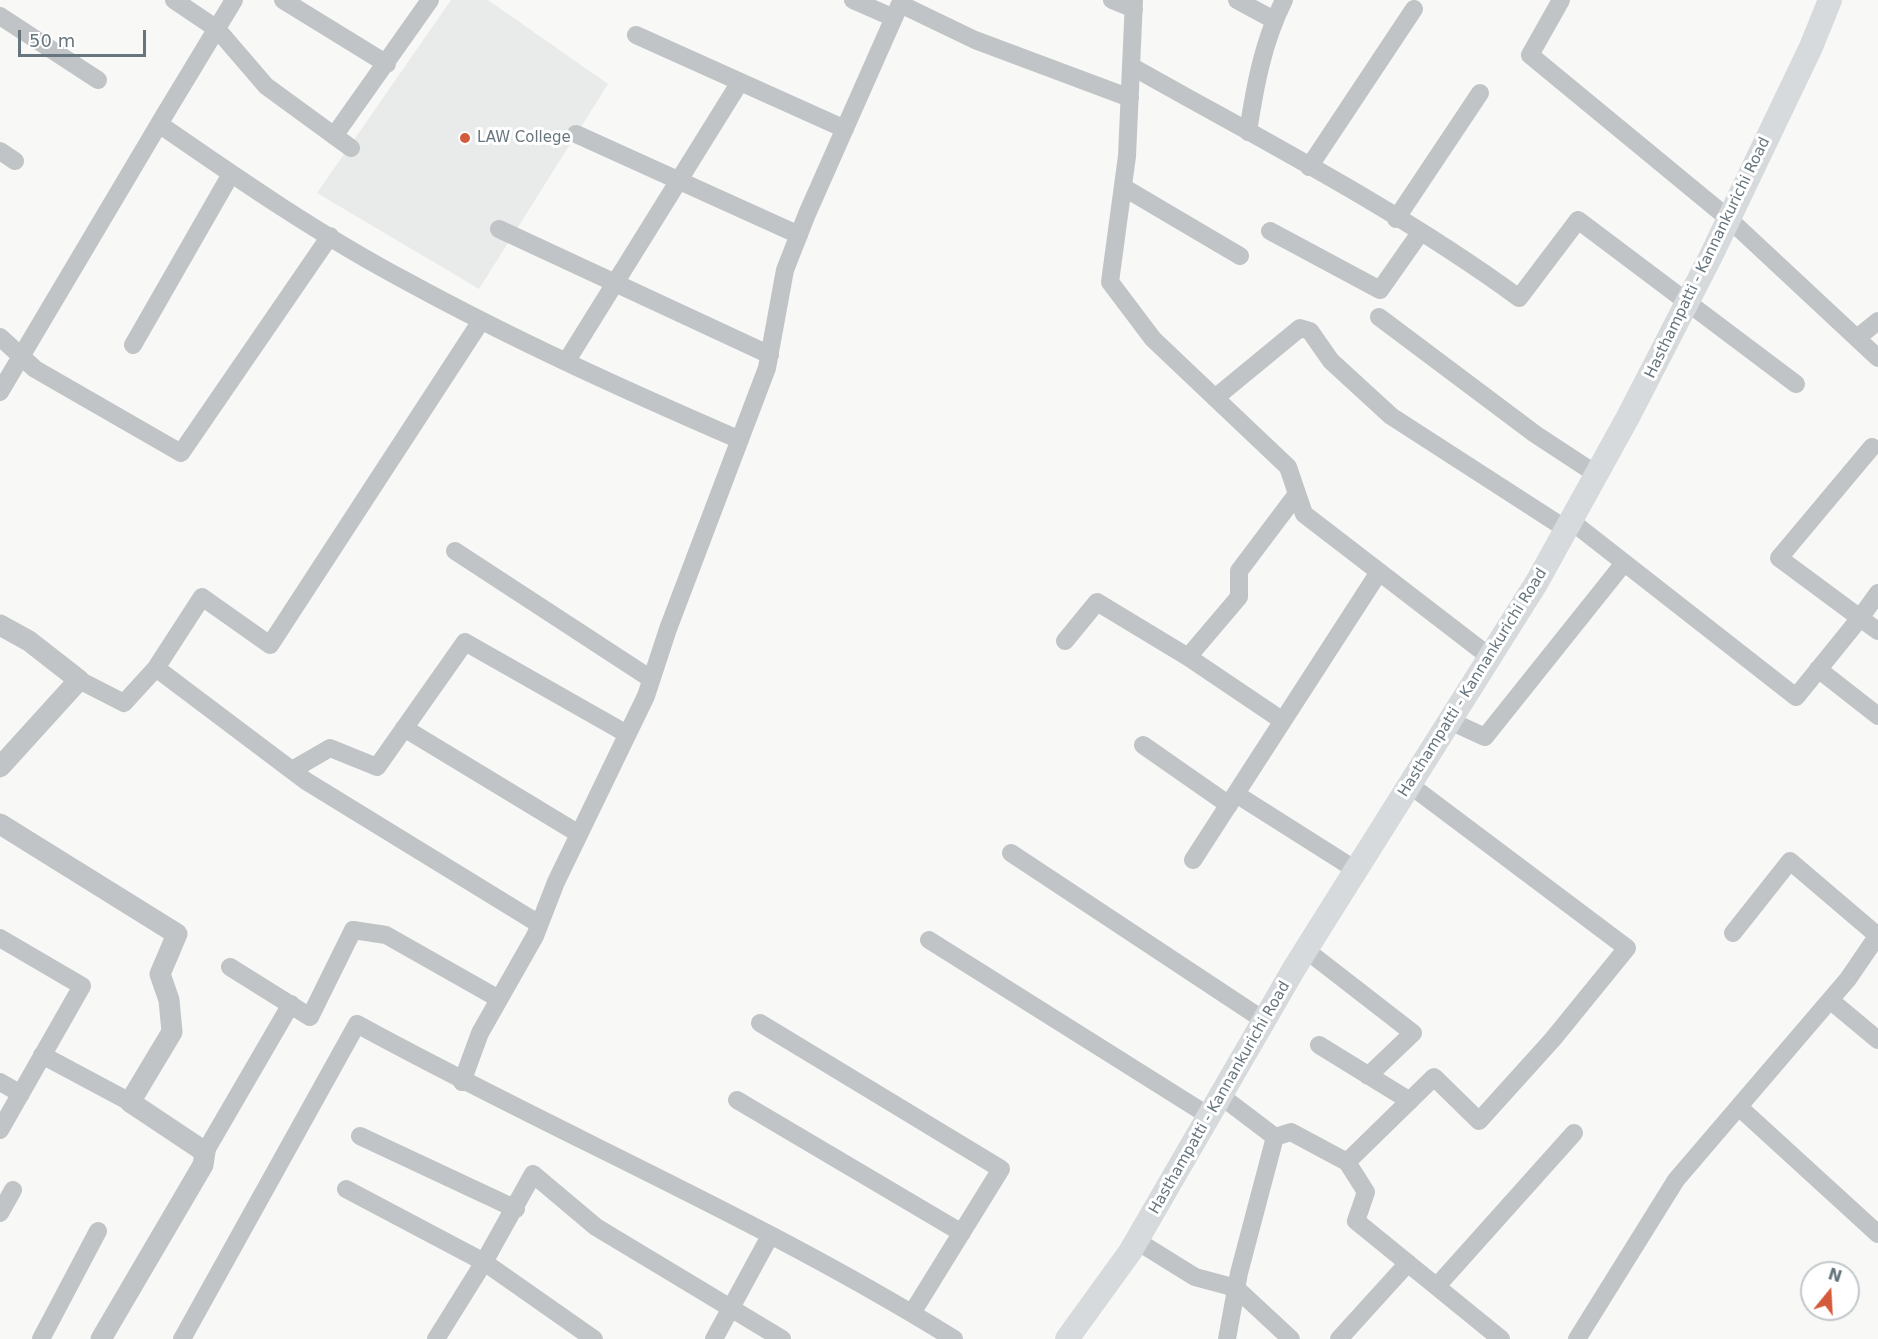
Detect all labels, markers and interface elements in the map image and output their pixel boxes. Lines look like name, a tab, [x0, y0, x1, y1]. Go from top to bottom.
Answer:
scale bar	[21, 18, 148, 56]
text: 50 m	[29, 30, 75, 51]
place label: LAW College	[477, 129, 571, 147]
marker: LAW College	[458, 131, 472, 145]
street label: Hasthampatti - Kannankurichi Road	[1642, 135, 1774, 381]
street label: Hasthampatti - Kannankurichi Road	[1395, 565, 1551, 801]
street label: Hasthampatti - Kannankurichi Road	[1146, 978, 1294, 1218]
north arrow	[1800, 1261, 1860, 1321]
text: N	[1826, 1264, 1844, 1286]

